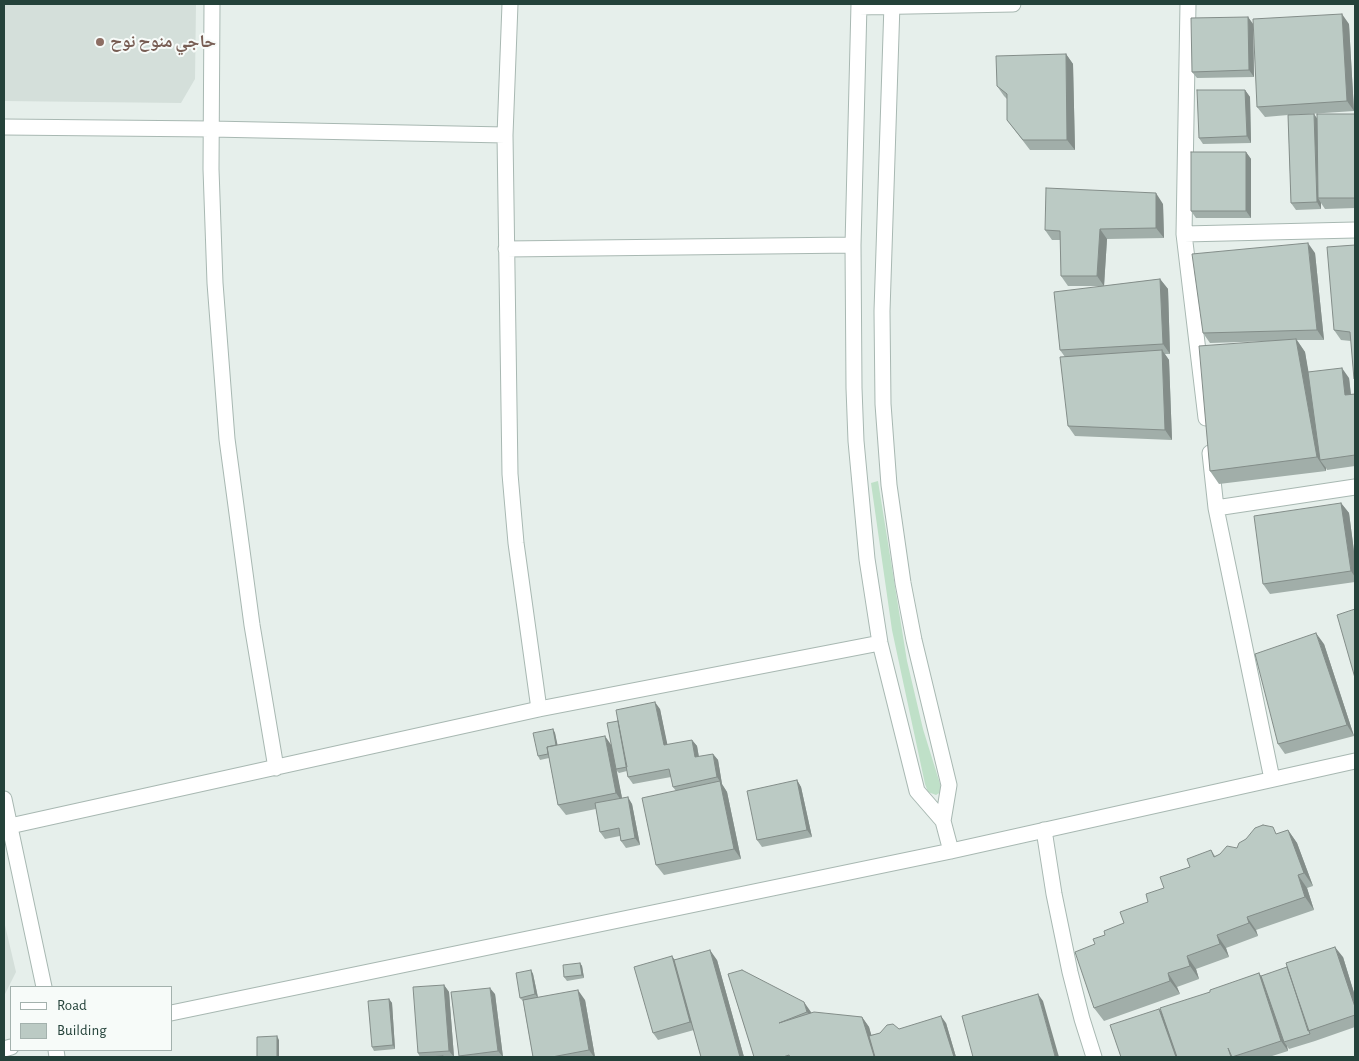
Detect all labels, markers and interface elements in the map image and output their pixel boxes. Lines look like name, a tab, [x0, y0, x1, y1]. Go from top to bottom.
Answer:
place label: حاجي منوح نوح	[110, 31, 216, 53]
marker: حاجي منوح نوح	[94, 36, 106, 48]
legend	[10, 986, 172, 1051]
text: Road	[57, 998, 87, 1013]
text: Building	[57, 1023, 107, 1038]

